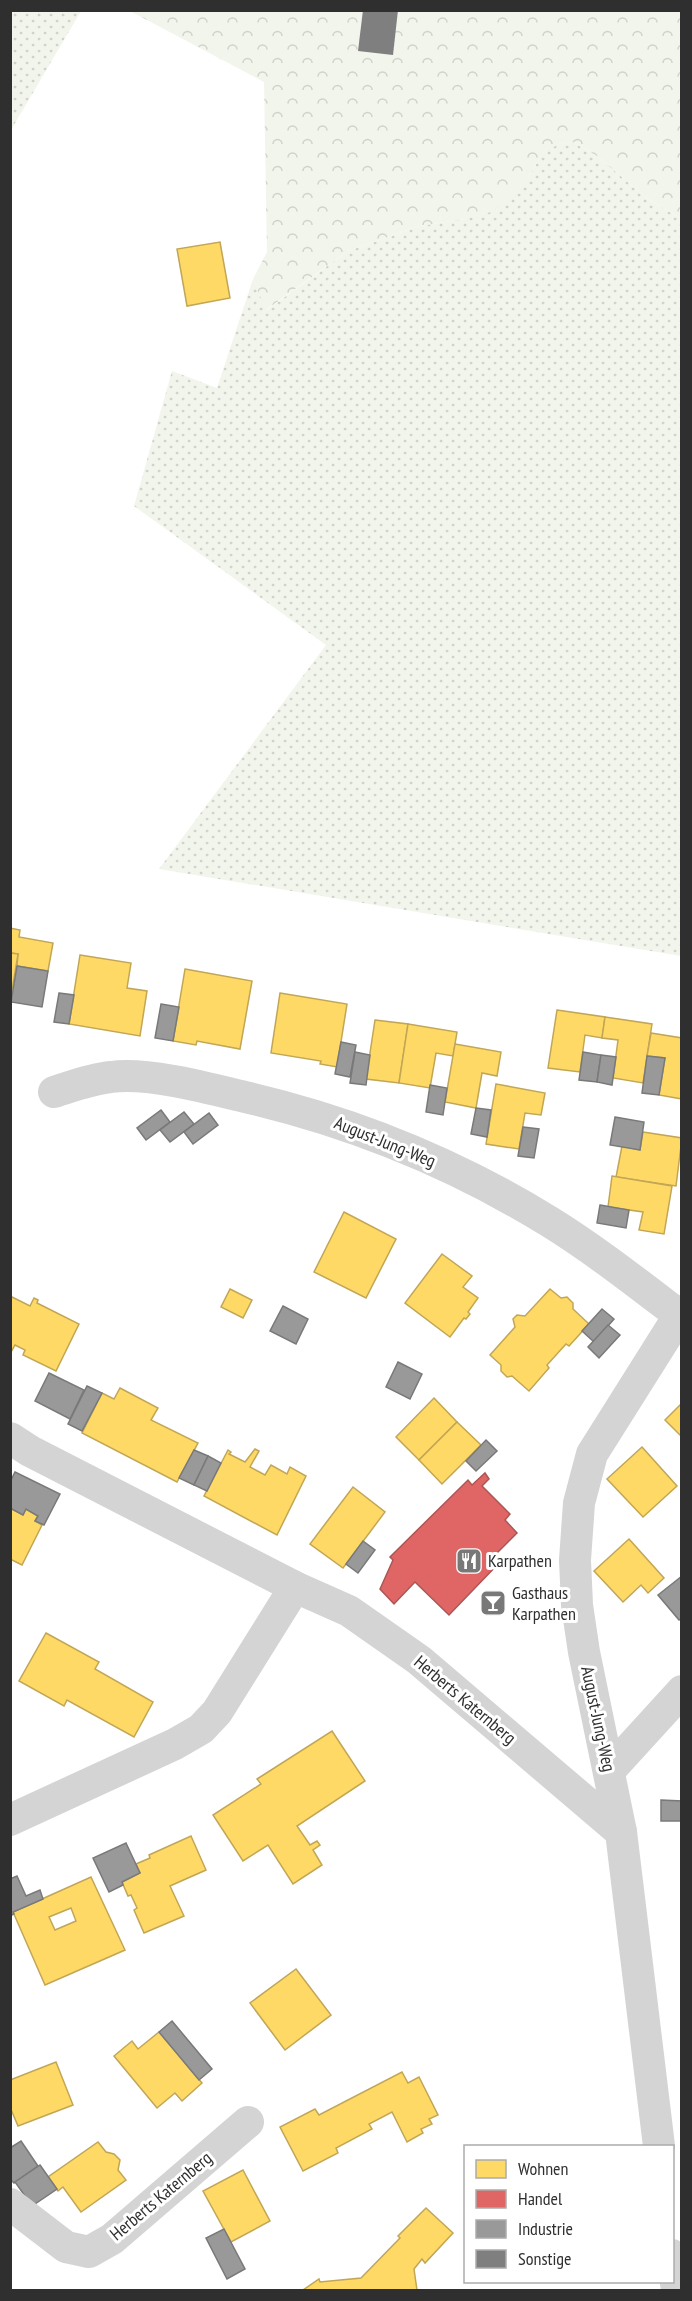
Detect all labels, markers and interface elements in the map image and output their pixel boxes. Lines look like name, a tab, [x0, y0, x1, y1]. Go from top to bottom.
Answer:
street label: August-Jung-Weg	[331, 1111, 439, 1172]
restaurant icon: Karpathen	[454, 1546, 484, 1576]
place label: Karpathen	[488, 1549, 552, 1572]
place label: Gasthaus Karpathen	[512, 1581, 576, 1625]
bar icon: Gasthaus Karpathen	[478, 1588, 508, 1618]
street label: Herberts Katernberg	[410, 1650, 521, 1749]
street label: August-Jung-Weg	[576, 1664, 621, 1774]
legend	[464, 2145, 674, 2283]
street label: Herberts Katernberg	[105, 2146, 216, 2245]
text: Wohnen	[518, 2157, 568, 2180]
text: Handel	[518, 2187, 563, 2210]
text: Industrie	[518, 2217, 573, 2240]
text: Sonstige	[518, 2247, 572, 2270]

